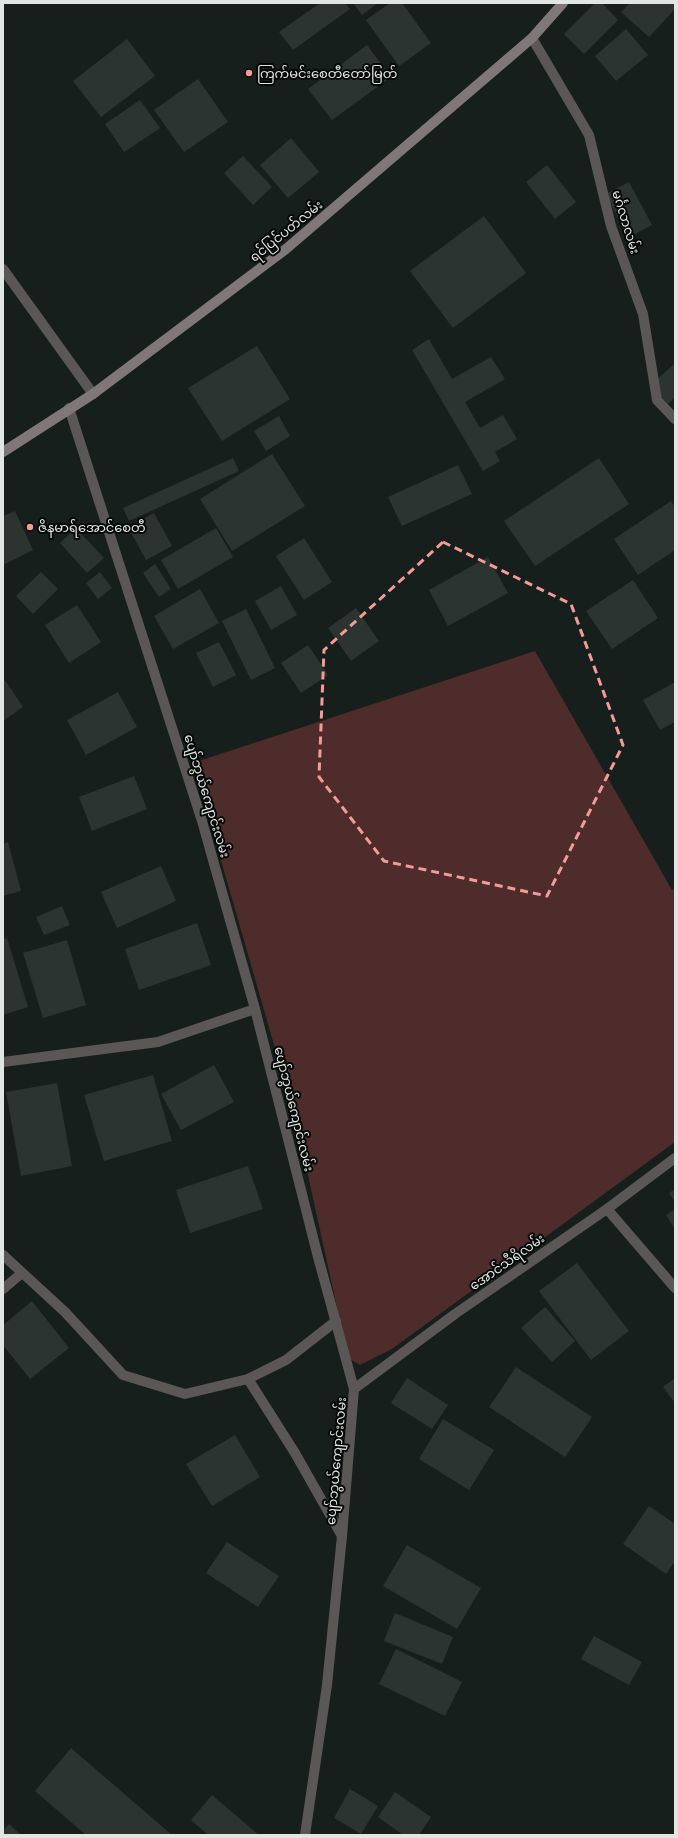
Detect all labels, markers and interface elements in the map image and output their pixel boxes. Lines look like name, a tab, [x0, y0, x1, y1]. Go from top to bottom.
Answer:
place label: ကြက်မင်းစေတီတော်မြတ်	[257, 65, 397, 84]
marker: ကြက်မင်းစေတီတော်မြတ်	[244, 68, 254, 78]
street label: မင်္ဂလာလမ်း	[609, 188, 644, 256]
street label: ရင်ပြင်ပတ်လမ်း	[246, 196, 327, 267]
place label: ဇိနမာရ်အောင်စေတီ	[38, 519, 146, 538]
marker: ဇိနမာရ်အောင်စေတီ	[25, 522, 35, 532]
street label: ပျော်ဘွယ်ကျောင်းလမ်း	[178, 732, 234, 860]
street label: ပျော်ဘွယ်ကျောင်းလမ်း	[268, 1045, 318, 1174]
street label: အောင်သီရိလမ်း	[466, 1230, 549, 1296]
street label: ပျော်ဘွယ်ကျောင်းလမ်း	[322, 1396, 352, 1526]

